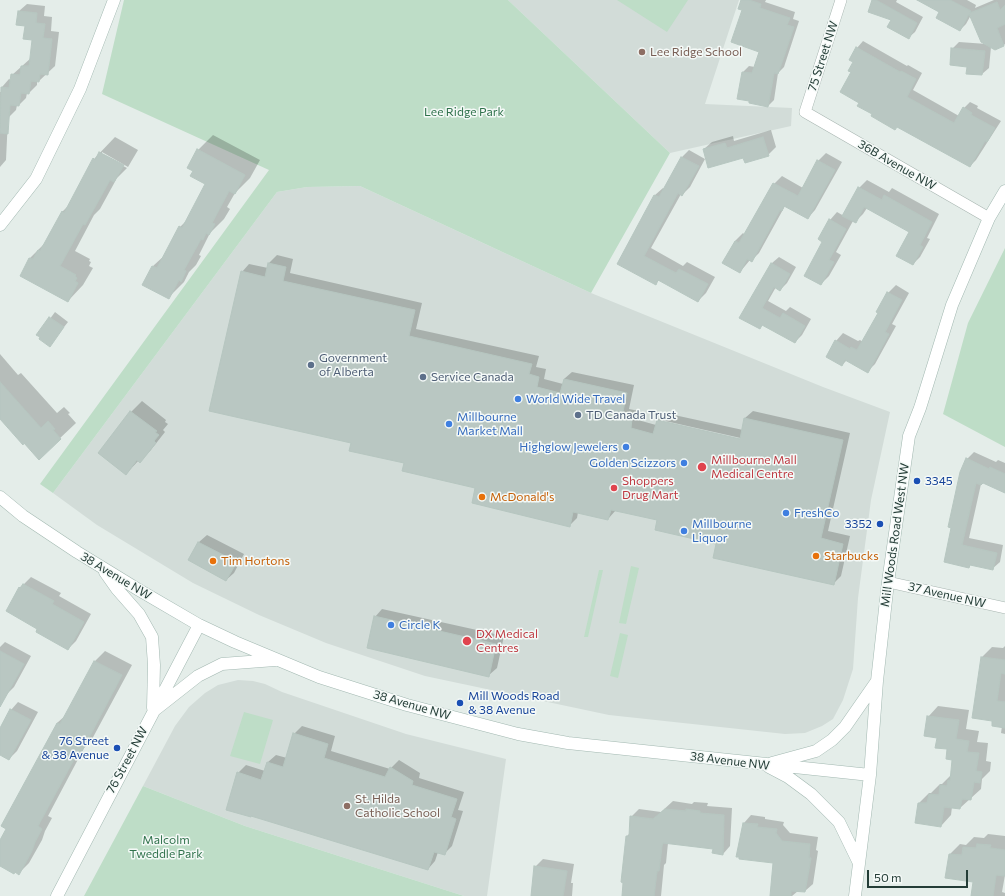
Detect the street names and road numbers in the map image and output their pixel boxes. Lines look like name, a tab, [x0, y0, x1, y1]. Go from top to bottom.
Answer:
street label: 75 Street NW	[805, 19, 841, 93]
street label: 36B Avenue NW	[855, 137, 939, 193]
street label: Mill Woods Road West NW	[878, 462, 912, 608]
street label: 38 Avenue NW	[78, 549, 154, 603]
street label: 37 Avenue NW	[907, 579, 987, 611]
street label: 38 Avenue NW	[372, 687, 452, 723]
street label: 76 Street NW	[103, 724, 151, 796]
street label: 38 Avenue NW	[689, 749, 771, 773]

